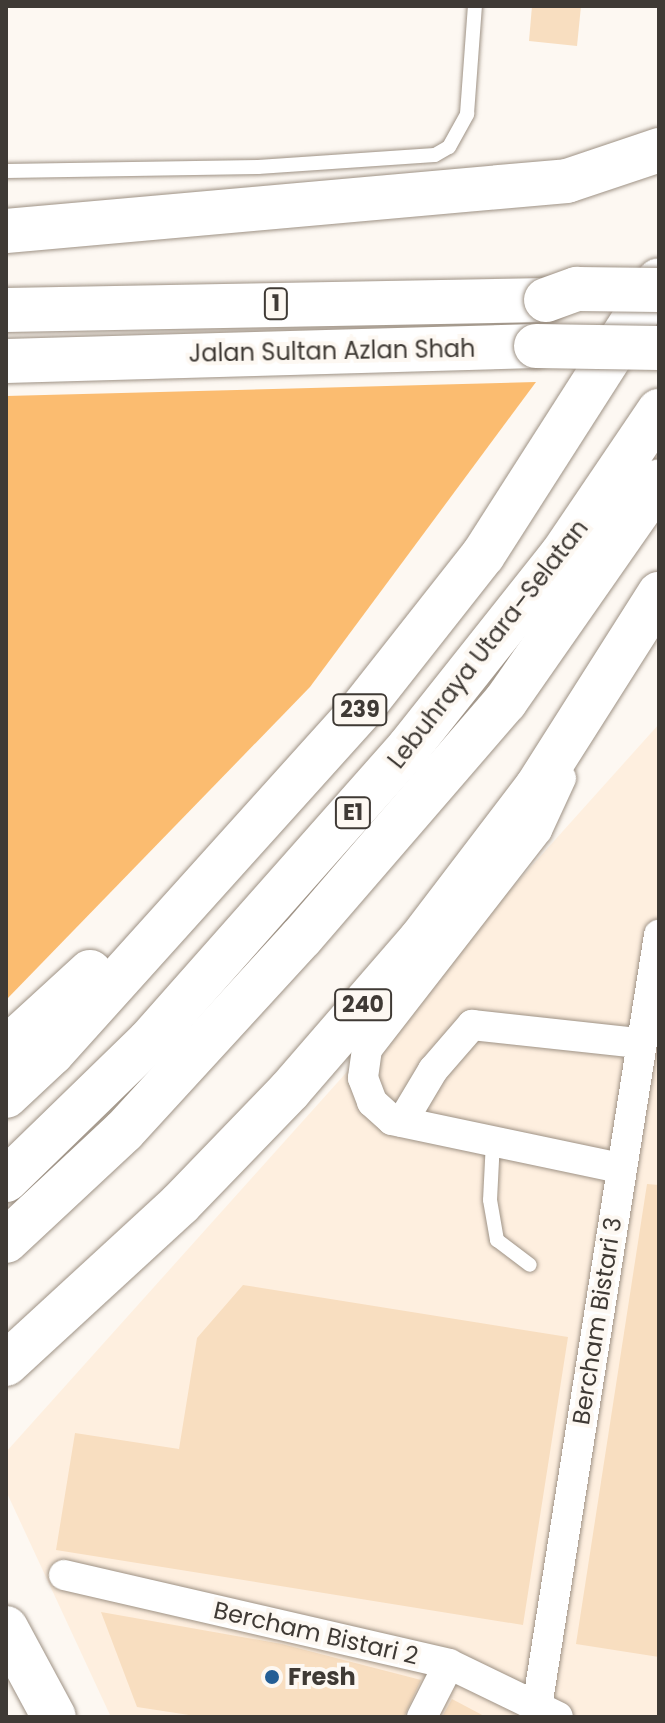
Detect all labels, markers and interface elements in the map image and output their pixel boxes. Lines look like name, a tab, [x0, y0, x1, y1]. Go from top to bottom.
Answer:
road number: 1	[262, 286, 290, 322]
street label: Jalan Sultan Azlan Shah	[188, 334, 476, 368]
street label: Lebuhraya Utara–Selatan	[382, 514, 594, 774]
road number: 239	[332, 692, 388, 728]
road number: E1	[333, 795, 373, 831]
road number: 240	[333, 987, 393, 1023]
street label: Bercham Bistari 3	[566, 1215, 628, 1427]
street label: Bercham Bistari 2	[211, 1595, 421, 1671]
place label: Fresh	[288, 1663, 356, 1691]
marker: Fresh	[263, 1668, 281, 1686]

